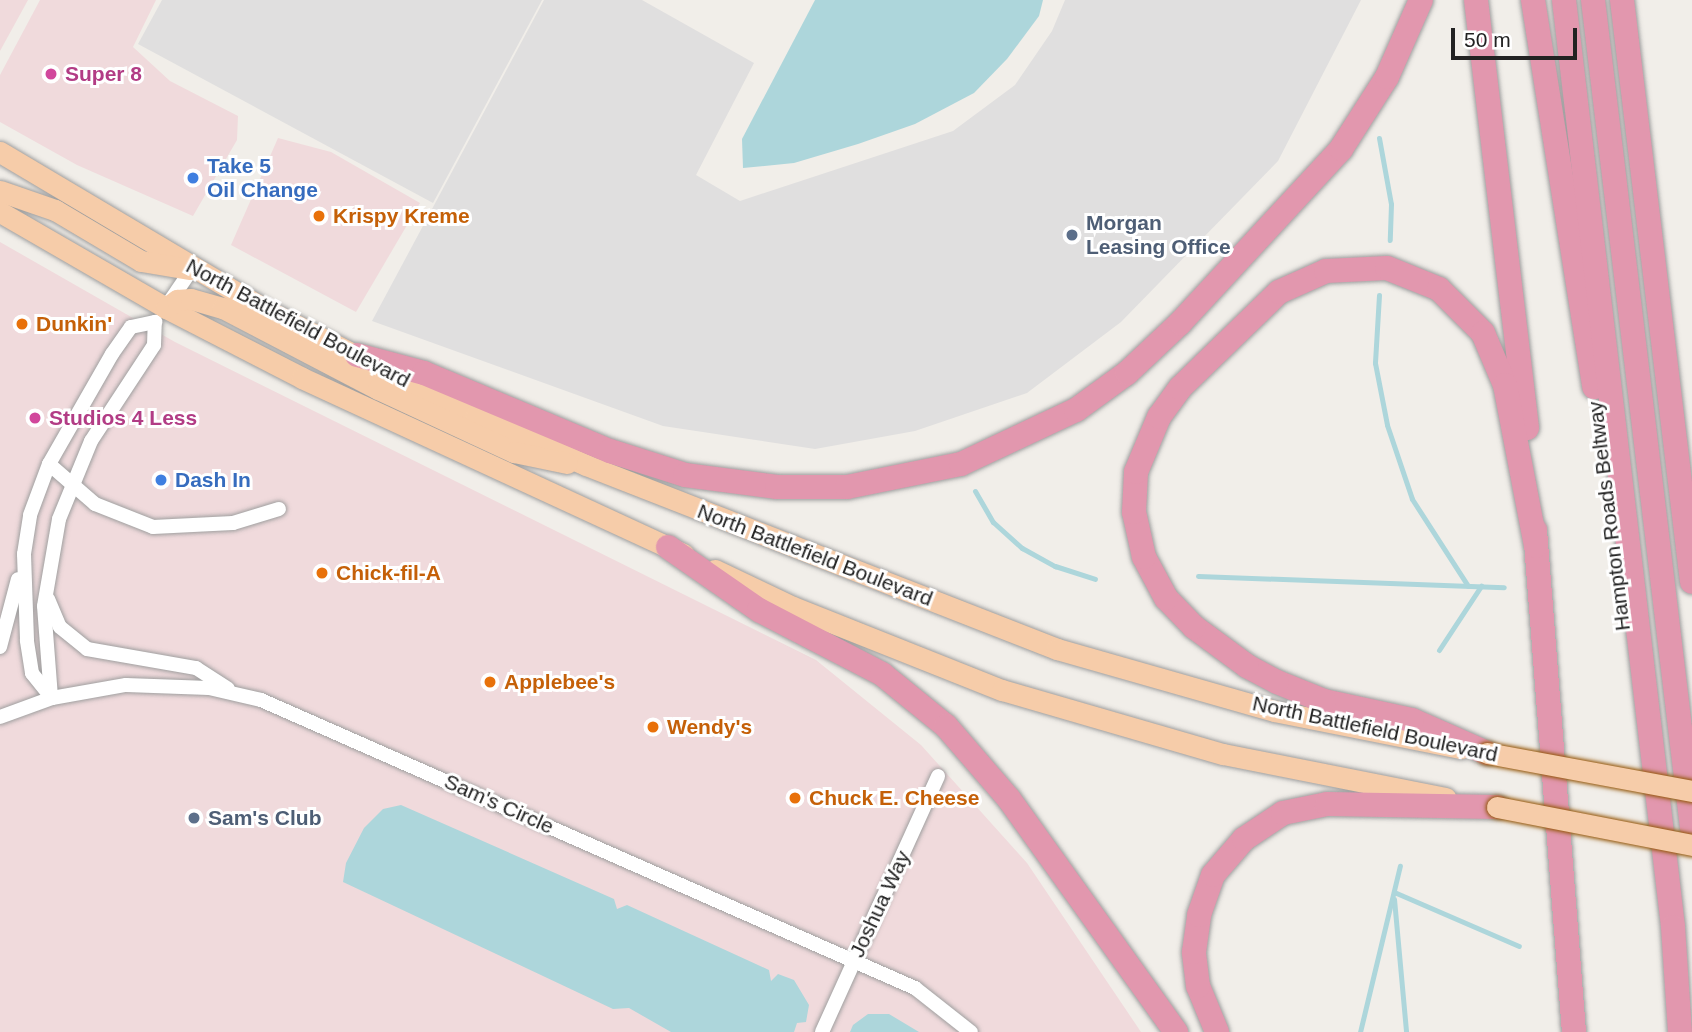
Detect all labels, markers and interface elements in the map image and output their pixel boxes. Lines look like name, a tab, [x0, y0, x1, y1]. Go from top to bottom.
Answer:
scale bar	[1454, 14, 1580, 58]
text: 50 m	[1464, 28, 1511, 51]
place label: Super 8	[65, 61, 142, 87]
marker: Super 8	[43, 66, 59, 82]
place label: Take 5 Oil Change	[207, 153, 318, 203]
marker: Take 5 Oil Change	[185, 170, 201, 186]
place label: Krispy Kreme	[333, 203, 470, 229]
marker: Krispy Kreme	[311, 208, 327, 224]
place label: Morgan Leasing Office	[1086, 210, 1231, 260]
marker: Morgan Leasing Office	[1064, 227, 1080, 243]
street label: North Battlefield Boulevard	[182, 253, 414, 393]
place label: Dunkin'	[36, 311, 112, 337]
marker: Dunkin'	[14, 316, 30, 332]
street label: Hampton Roads Beltway	[1582, 400, 1636, 632]
place label: Studios 4 Less	[49, 405, 197, 431]
marker: Studios 4 Less	[27, 410, 43, 426]
place label: Dash In	[175, 467, 251, 493]
marker: Dash In	[153, 472, 169, 488]
street label: North Battlefield Boulevard	[694, 498, 936, 612]
place label: Chick-fil-A	[336, 560, 441, 586]
marker: Chick-fil-A	[314, 565, 330, 581]
place label: Applebee's	[504, 669, 615, 695]
marker: Applebee's	[482, 674, 498, 690]
street label: North Battlefield Boulevard	[1250, 691, 1500, 767]
place label: Wendy's	[667, 714, 752, 740]
marker: Wendy's	[645, 719, 661, 735]
street label: Sam's Circle	[440, 769, 558, 839]
place label: Chuck E. Cheese	[809, 785, 979, 811]
marker: Chuck E. Cheese	[787, 790, 803, 806]
place label: Sam's Club	[208, 805, 322, 831]
marker: Sam's Club	[186, 810, 202, 826]
street label: Joshua Way	[844, 847, 916, 961]

